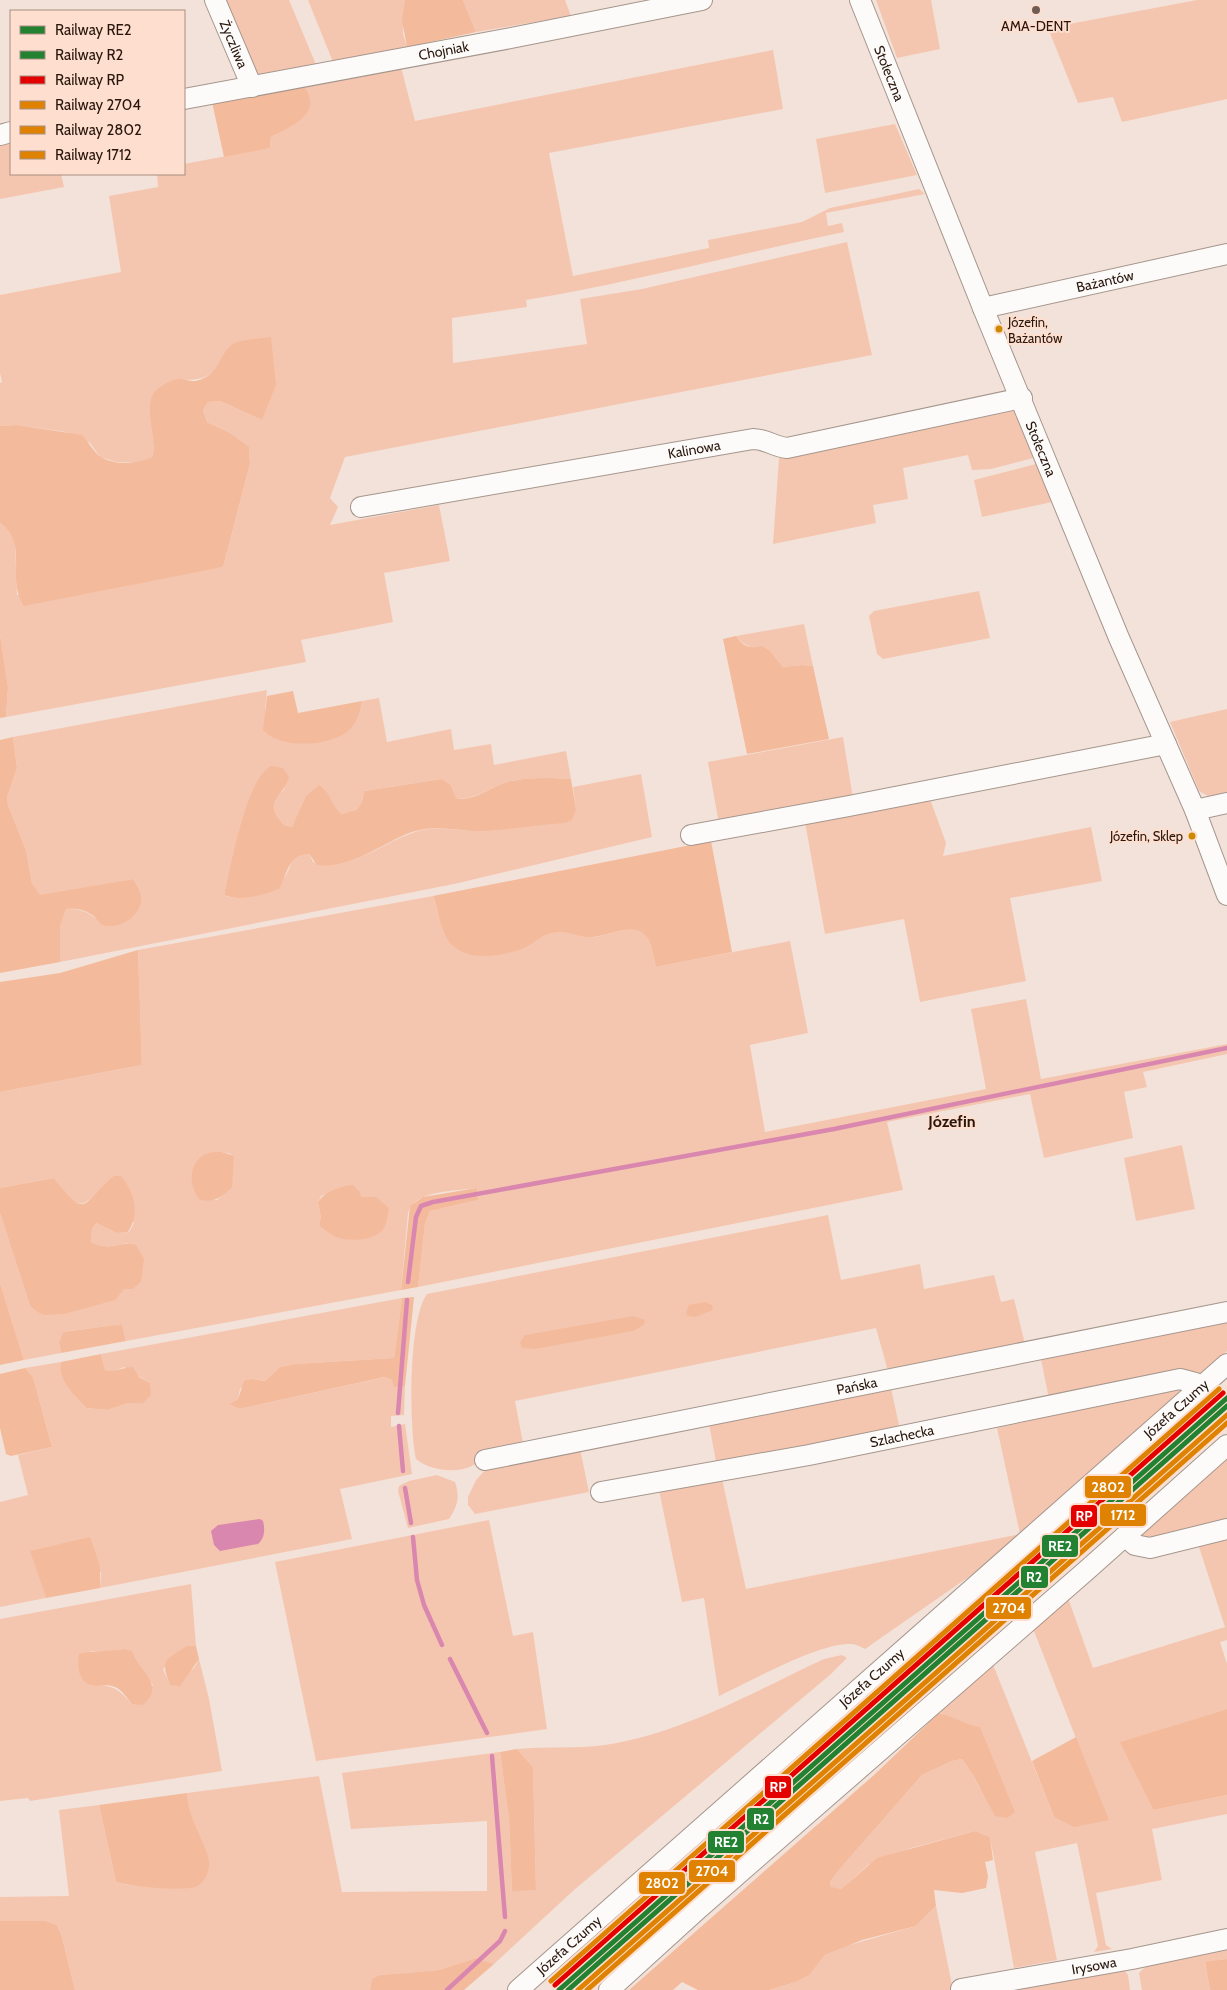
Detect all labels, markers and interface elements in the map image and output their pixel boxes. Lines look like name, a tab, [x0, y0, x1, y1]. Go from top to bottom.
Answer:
marker: AMA-DENT	[1030, 4, 1042, 16]
legend	[10, 10, 185, 175]
street label: Życzliwa	[216, 17, 252, 71]
place label: AMA-DENT	[1001, 17, 1071, 35]
text: Railway RE2	[55, 21, 132, 39]
street label: Chojniak	[417, 37, 471, 64]
street label: Stołeczna	[870, 43, 909, 104]
text: Railway R2	[55, 46, 124, 64]
text: Railway RP	[55, 71, 125, 89]
text: Railway 2704	[55, 96, 141, 114]
text: Railway 2802	[55, 121, 142, 139]
text: Railway 1712	[55, 146, 132, 164]
street label: Bażantów	[1074, 266, 1136, 296]
place label: Józefin, Bażantów	[1007, 314, 1063, 346]
marker: Józefin, Bażantów	[994, 324, 1004, 334]
street label: Stołeczna	[1022, 418, 1061, 480]
street label: Kalinowa	[666, 436, 722, 463]
place label: Józefin, Sklep	[1109, 828, 1183, 844]
marker: Józefin, Sklep	[1187, 831, 1197, 841]
district label: Józefin	[927, 1112, 976, 1131]
street label: Pańska	[835, 1373, 879, 1399]
street label: Józefa Czumy	[1139, 1375, 1212, 1443]
street label: Szlachecka	[868, 1421, 936, 1451]
line badge: 2802	[1084, 1475, 1132, 1499]
text: 2802	[1091, 1478, 1125, 1496]
line badge: 1712	[1099, 1503, 1147, 1527]
line badge: RP	[1070, 1504, 1098, 1528]
text: 1712	[1111, 1506, 1135, 1524]
text: RP	[1075, 1507, 1093, 1525]
line badge: RE2	[1041, 1534, 1079, 1558]
text: RE2	[1048, 1537, 1072, 1555]
line badge: R2	[1020, 1565, 1049, 1589]
text: R2	[1026, 1568, 1042, 1586]
line badge: 2704	[985, 1596, 1032, 1620]
text: 2704	[993, 1599, 1026, 1617]
street label: Józefa Czumy	[835, 1644, 908, 1712]
line badge: RP	[764, 1775, 792, 1799]
text: RP	[769, 1778, 787, 1796]
line badge: R2	[746, 1807, 775, 1831]
text: R2	[753, 1810, 769, 1828]
line badge: RE2	[707, 1830, 745, 1854]
text: RE2	[714, 1833, 738, 1851]
line badge: 2704	[688, 1859, 736, 1883]
text: 2704	[696, 1862, 729, 1880]
line badge: 2802	[638, 1871, 686, 1895]
text: 2802	[645, 1874, 679, 1892]
street label: Józefa Czumy	[532, 1912, 605, 1979]
street label: Irysowa	[1070, 1953, 1118, 1978]

